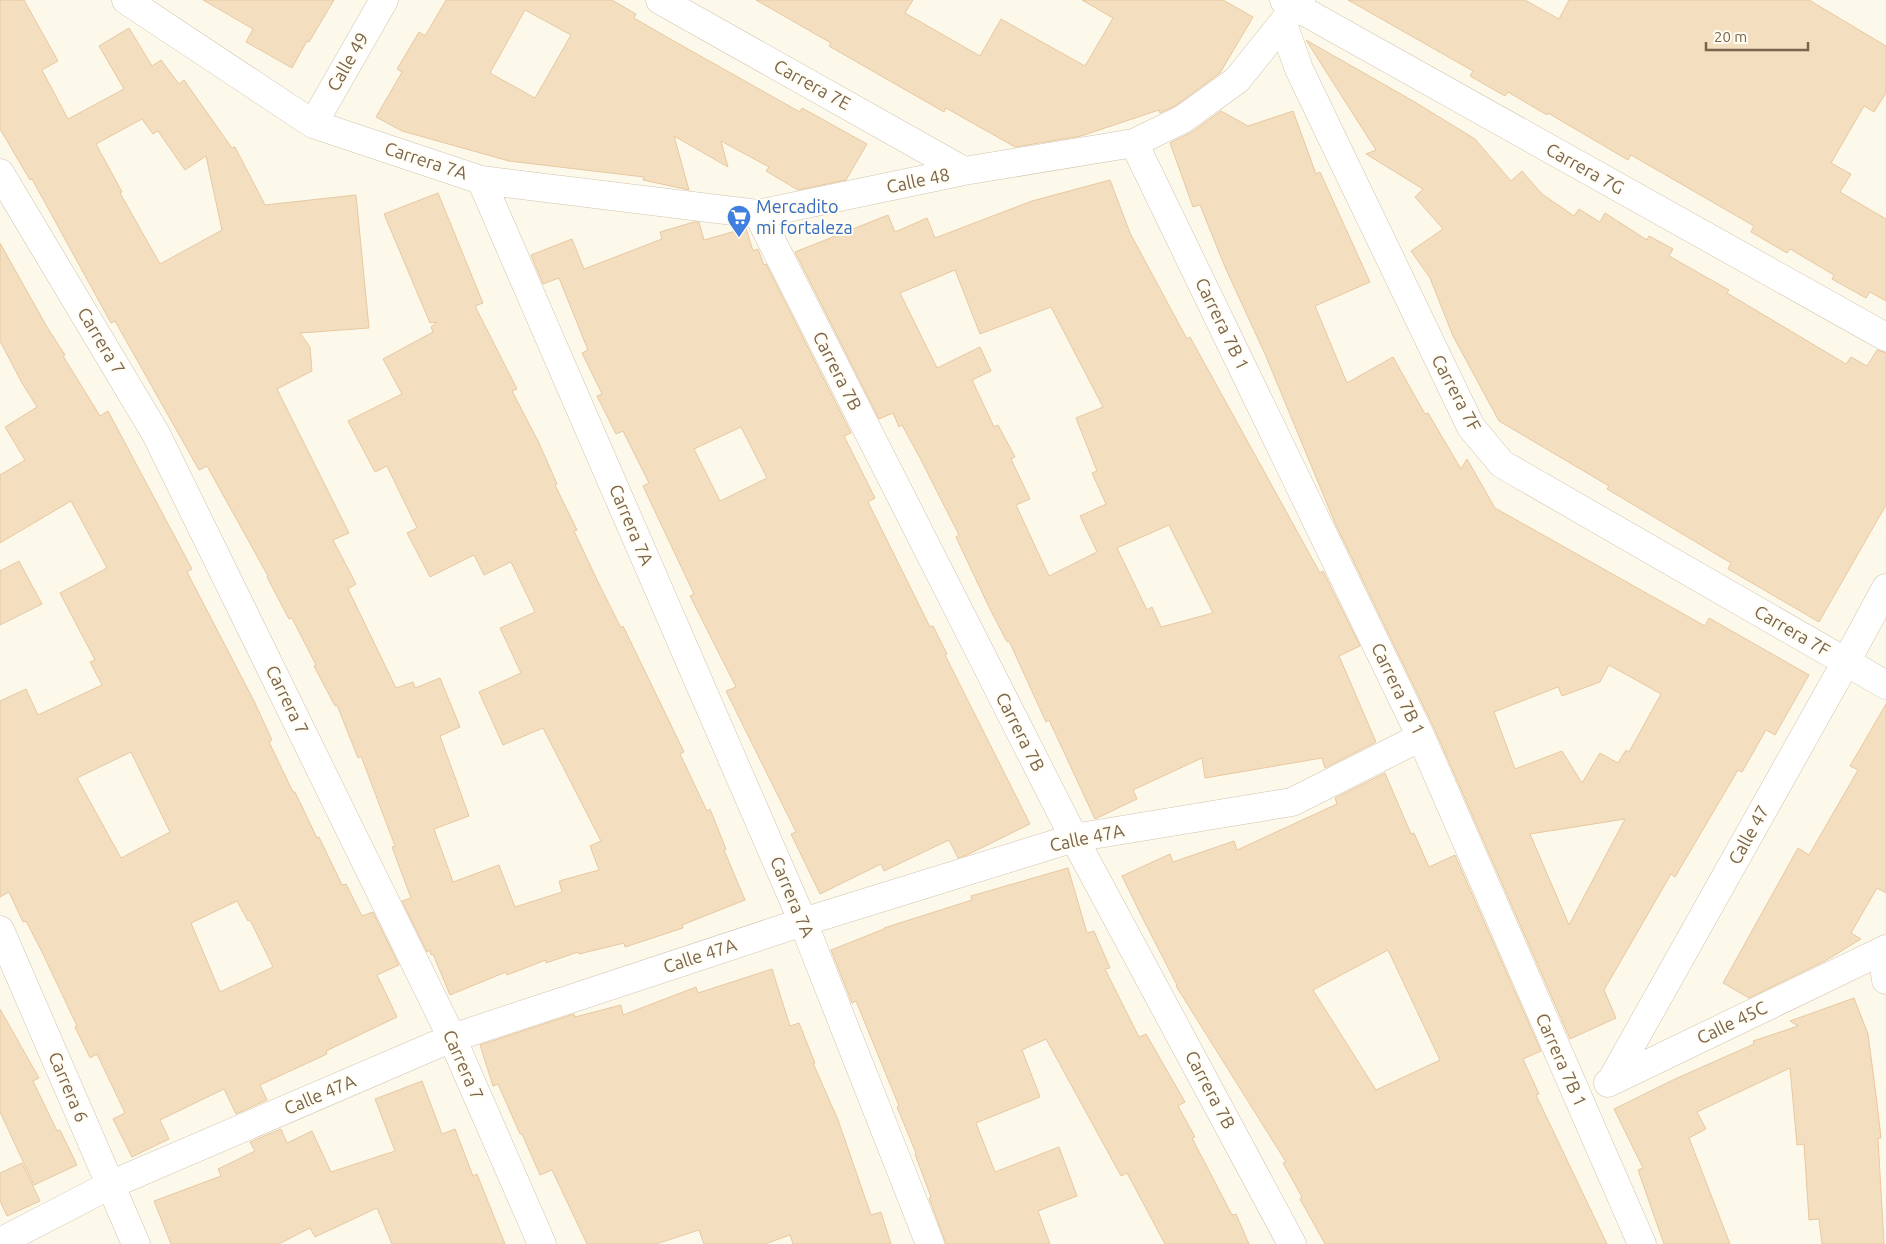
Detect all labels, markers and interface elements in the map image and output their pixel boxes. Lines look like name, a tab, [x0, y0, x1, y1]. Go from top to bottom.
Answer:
scale bar	[1706, 20, 1808, 52]
text: 20 m	[1714, 28, 1747, 45]
street label: Calle 49	[322, 29, 372, 94]
street label: Carrera 7E	[771, 55, 854, 113]
street label: Carrera 7A	[382, 137, 471, 183]
street label: Carrera 7G	[1543, 138, 1628, 198]
street label: Calle 48	[884, 164, 951, 196]
place label: Mercadito mi fortaleza	[756, 196, 853, 237]
supermarket icon: Mercadito mi fortaleza	[726, 204, 752, 238]
street label: Carrera 7B 1	[1192, 274, 1254, 373]
street label: Carrera 7	[74, 304, 130, 377]
street label: Carrera 7B	[810, 328, 866, 413]
street label: Carrera 7F	[1428, 351, 1485, 434]
street label: Carrera 7A	[606, 481, 658, 568]
street label: Carrera 7F	[1751, 601, 1834, 660]
street label: Carrera 7B 1	[1368, 639, 1430, 738]
street label: Carrera 7	[263, 662, 313, 737]
street label: Carrera 7B	[993, 689, 1049, 774]
street label: Calle 47	[1724, 802, 1772, 867]
street label: Calle 47A	[1048, 819, 1126, 855]
street label: Carrera 7A	[767, 853, 819, 940]
street label: Calle 47A	[661, 934, 739, 976]
street label: Calle 45C	[1693, 997, 1770, 1048]
street label: Carrera 7B 1	[1532, 1010, 1591, 1109]
street label: Carrera 7	[440, 1027, 488, 1103]
street label: Carrera 7B	[1182, 1047, 1240, 1132]
street label: Carrera 6	[45, 1049, 93, 1125]
street label: Calle 47A	[281, 1070, 359, 1118]

